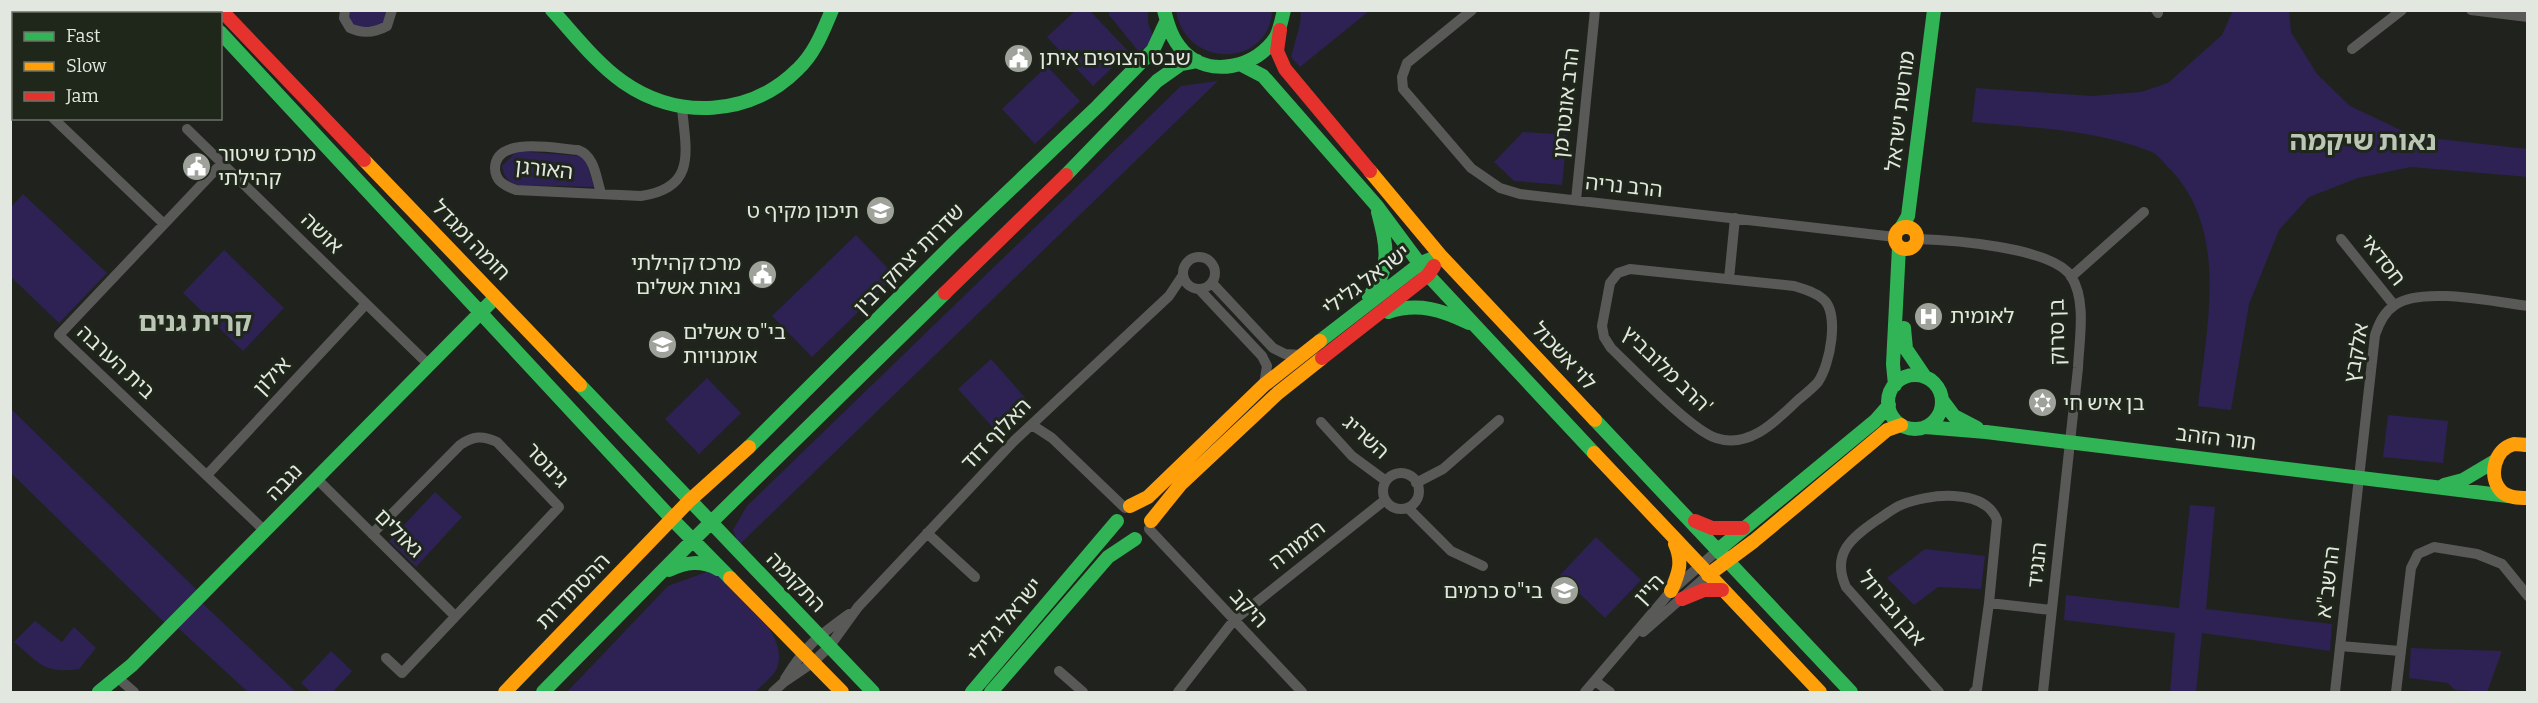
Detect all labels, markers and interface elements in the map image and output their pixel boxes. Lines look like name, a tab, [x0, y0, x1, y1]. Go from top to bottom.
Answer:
legend	[12, 12, 222, 120]
text: Fast	[66, 25, 101, 47]
public building icon: שבט הצופים איתן	[1002, 42, 1034, 74]
place label: שבט הצופים איתן	[1039, 45, 1191, 71]
street label: הרב אונטרמן	[1547, 46, 1585, 160]
street label: מורשת ישראל	[1880, 49, 1920, 173]
text: Slow	[66, 55, 107, 77]
text: Jam	[65, 85, 99, 107]
district label: נאות שיקמה	[2289, 125, 2437, 157]
place label: מרכז שיטור קהילתי	[218, 141, 316, 191]
public building icon: מרכז שיטור קהילתי	[181, 150, 213, 182]
street label: האורגן	[514, 153, 574, 185]
street label: הרב נריה	[1584, 169, 1664, 203]
street label: חומה ומגדל	[426, 194, 516, 286]
school or university icon: תיכון מקיף ט	[864, 195, 896, 227]
place label: תיכון מקיף ט	[747, 198, 859, 224]
street label: שדרות יצחק רבין	[848, 198, 970, 320]
street label: אושה	[296, 207, 348, 259]
street label: חסדאי	[2355, 229, 2411, 291]
street label: ישראל גלילי	[1317, 239, 1415, 321]
place label: מרכז קהילתי נאות אשלים	[631, 250, 741, 300]
public building icon: מרכז קהילתי נאות אשלים	[746, 259, 778, 291]
street label: בן סרוק	[2043, 298, 2071, 366]
hospital icon: לאומית	[1913, 300, 1945, 332]
place label: לאומית	[1950, 303, 2015, 329]
district label: קרית גנים	[138, 306, 252, 338]
street label: לוי אשכול	[1526, 317, 1602, 395]
street label: בית הערבה	[72, 319, 160, 405]
place label: בי"ס אשלים אומנויות	[683, 319, 786, 369]
street label: הרב מלובביץ'	[1616, 320, 1718, 420]
street label: אלקבץ	[2338, 321, 2374, 385]
school or university icon: בי"ס אשלים אומנויות	[646, 328, 678, 360]
street label: אילון	[248, 351, 296, 401]
synagogue icon: בן איש חי	[2026, 387, 2058, 419]
place label: בן איש חי	[2063, 390, 2145, 416]
street label: האלוף דוד	[955, 393, 1037, 475]
street label: השריג	[1337, 409, 1395, 465]
street label: תור הזהב	[2174, 420, 2258, 456]
street label: גינוסר	[520, 437, 574, 493]
street label: נגבה	[260, 458, 308, 506]
street label: גאולים	[369, 503, 429, 563]
street label: הזמורה	[1264, 515, 1330, 575]
street label: הנגיד	[2022, 541, 2052, 589]
street label: הרשב"א	[2311, 545, 2345, 619]
street label: התקומה	[761, 546, 831, 618]
street label: ההסתדרות	[530, 548, 616, 634]
street label: אבן גבירול	[1853, 565, 1931, 651]
street label: היין	[1628, 568, 1670, 610]
street label: ישראל גלילי	[962, 572, 1048, 668]
school or university icon: בי"ס כרמים	[1548, 575, 1580, 607]
place label: בי"ס כרמים	[1444, 578, 1543, 604]
street label: היקב	[1224, 583, 1274, 633]

